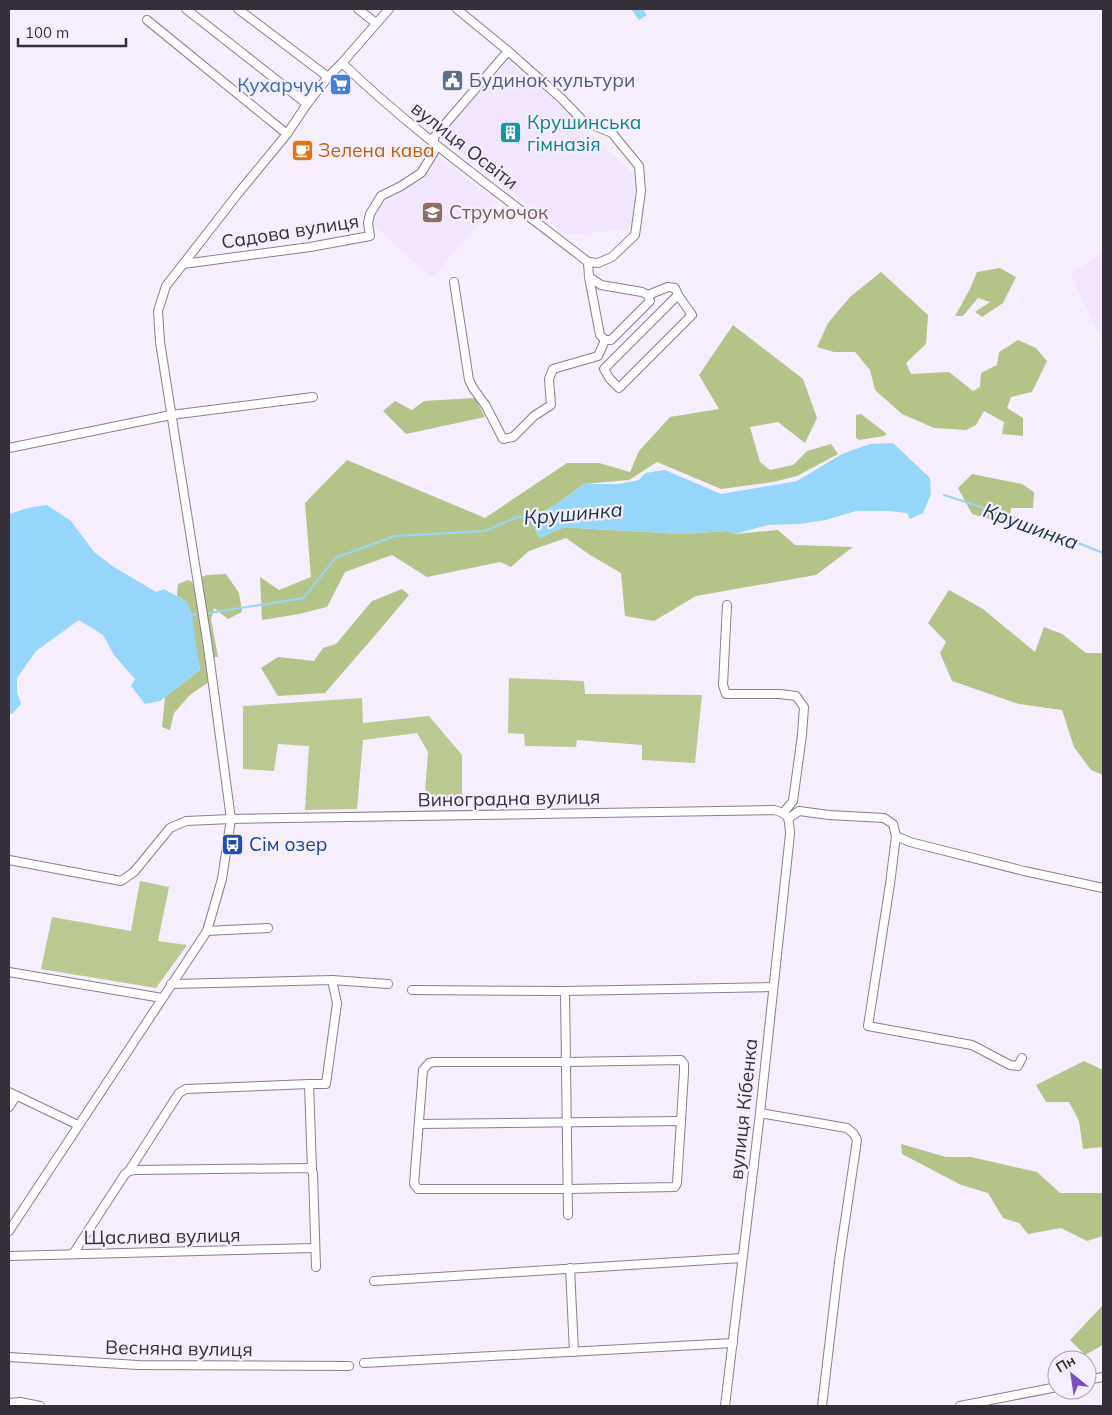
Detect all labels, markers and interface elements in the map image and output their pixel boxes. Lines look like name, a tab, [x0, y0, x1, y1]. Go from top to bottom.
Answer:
scale bar	[18, 15, 125, 47]
text: 100 m	[25, 23, 69, 42]
public building icon: Будинок культури	[441, 68, 465, 92]
place label: Будинок культури	[469, 68, 635, 92]
place label: Кухарчук	[237, 73, 325, 97]
supermarket icon: Кухарчук	[328, 73, 352, 97]
street label: вулиця Освіти	[407, 96, 523, 194]
place label: Крушинська гімназія	[527, 110, 641, 156]
building icon: Крушинська гімназія	[499, 121, 523, 145]
cafe icon: Зелена кава	[290, 138, 314, 162]
place label: Зелена кава	[318, 138, 435, 162]
school or university icon: Струмочок	[421, 200, 445, 224]
place label: Струмочок	[449, 200, 549, 224]
street label: Садова вулиця	[220, 208, 360, 254]
water label: Крушинка	[522, 496, 624, 530]
water label: Крушинка	[980, 497, 1082, 555]
street label: Виноградна вулиця	[418, 784, 600, 812]
bus stop icon: Сім озер	[221, 832, 245, 856]
place label: Сім озер	[249, 832, 327, 856]
street label: вулиця Кібенка	[724, 1037, 762, 1181]
street label: Щаслива вулиця	[83, 1223, 241, 1249]
street label: Весняна вулиця	[105, 1335, 253, 1361]
north arrow	[1047, 1350, 1097, 1400]
text: Пн	[1053, 1351, 1078, 1376]

